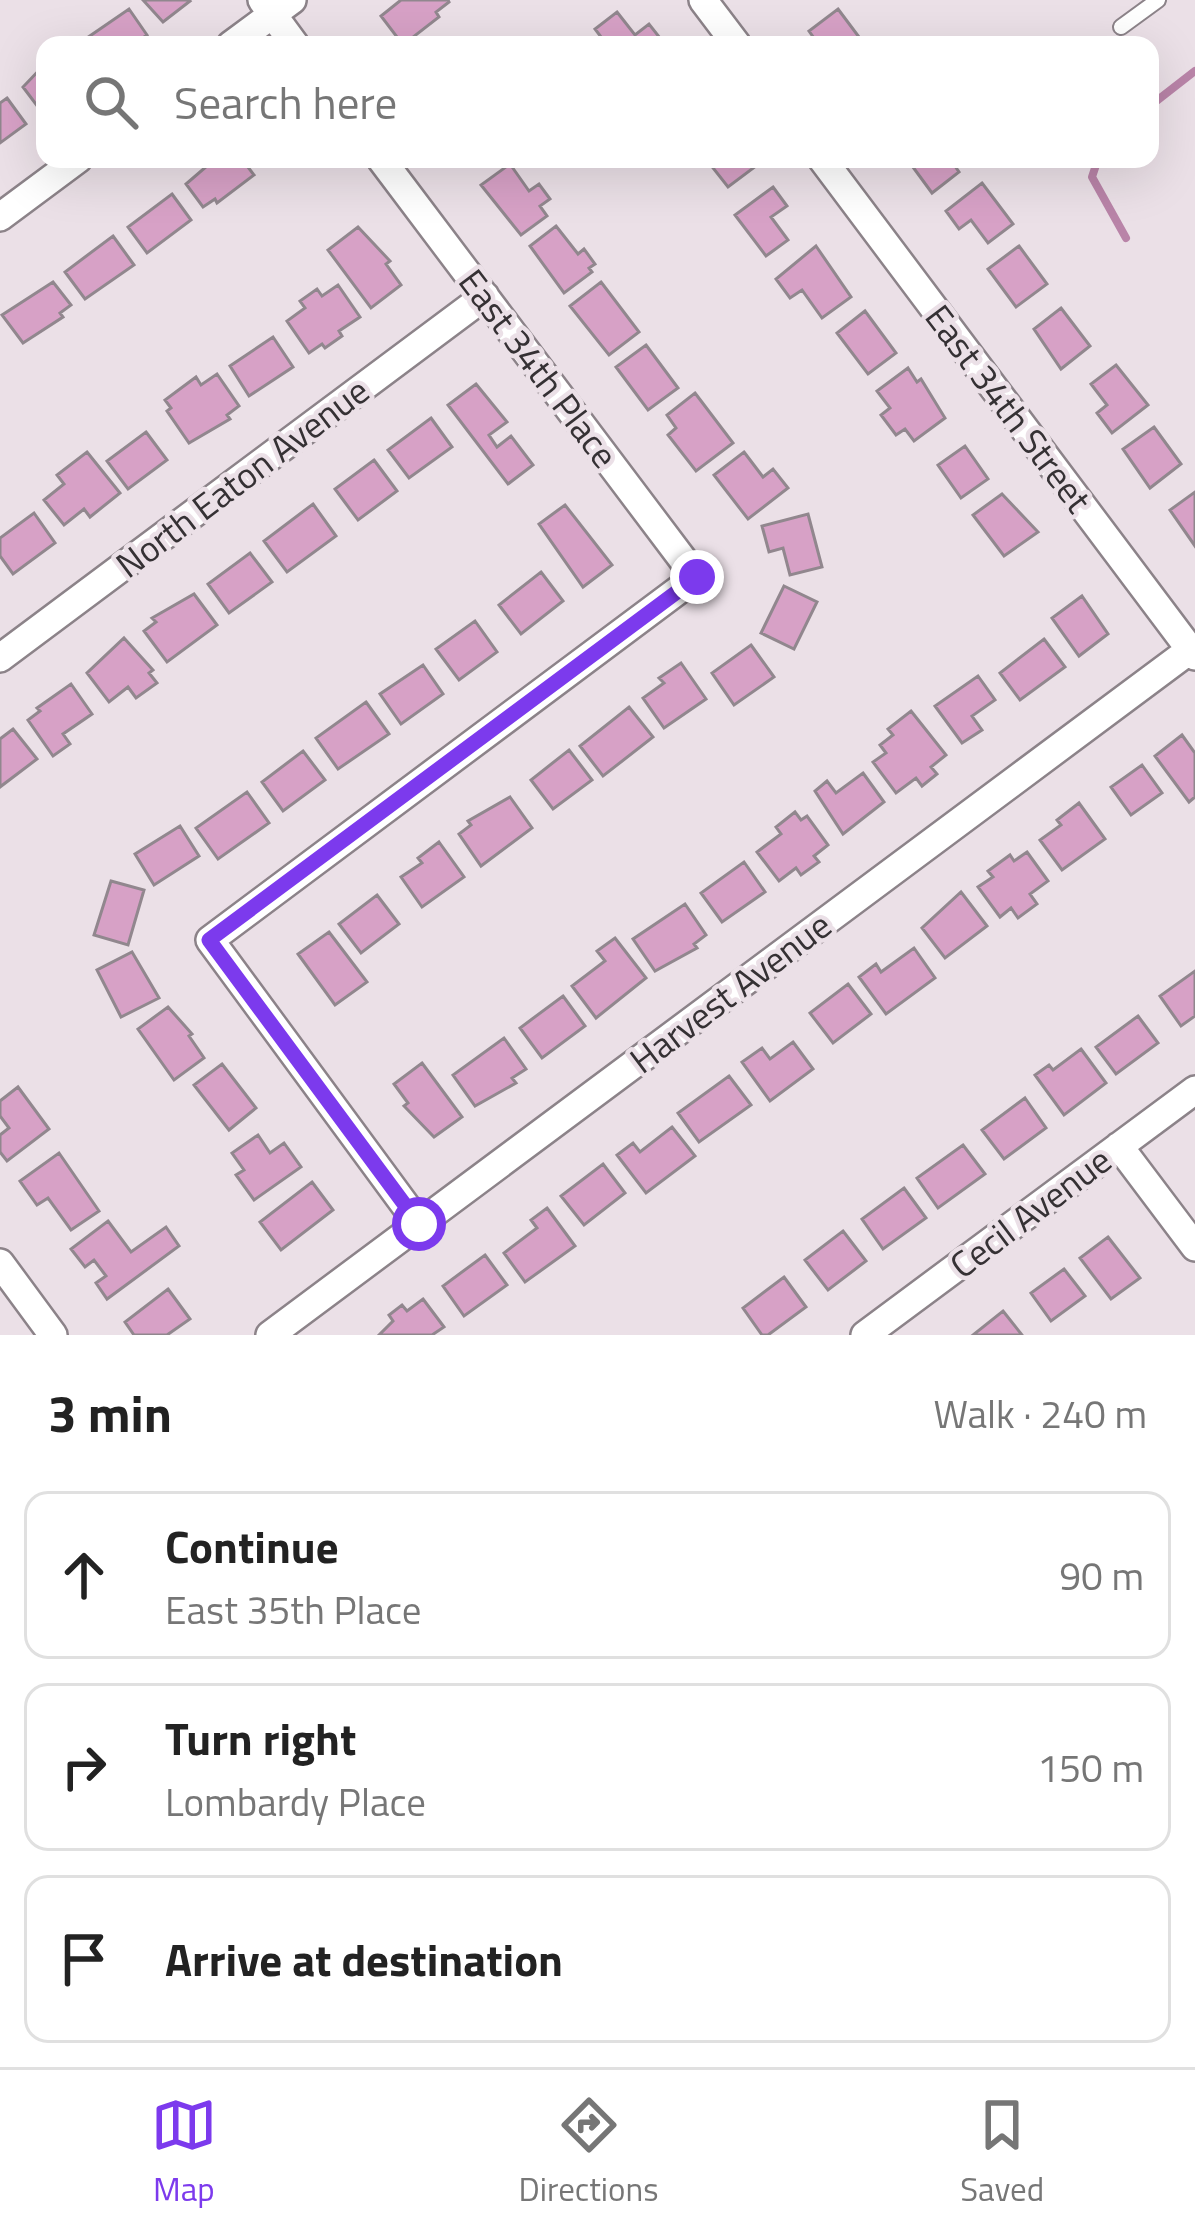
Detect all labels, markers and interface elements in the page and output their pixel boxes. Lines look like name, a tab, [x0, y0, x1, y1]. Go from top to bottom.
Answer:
search box	[36, 36, 1159, 168]
text: Search here	[174, 68, 397, 136]
icon: search	[78, 69, 144, 135]
street label: East 34th Place	[446, 257, 632, 479]
street label: East 34th Street	[912, 292, 1106, 524]
street label: North Eaton Avenue	[104, 363, 380, 591]
route end	[670, 550, 724, 604]
street label: Harvest Avenue	[618, 898, 842, 1086]
street label: Cecil Avenue	[938, 1133, 1122, 1291]
route start	[392, 1197, 446, 1251]
text: 3 min	[48, 1374, 172, 1452]
text: Walk · 240 m	[933, 1384, 1147, 1443]
text: Continue	[165, 1512, 339, 1580]
icon: ahead	[51, 1542, 117, 1608]
text: 90 m	[1059, 1546, 1144, 1605]
text: East 35th Place	[165, 1580, 422, 1639]
text: Turn right	[165, 1704, 356, 1772]
icon: right	[51, 1734, 117, 1800]
text: 150 m	[1037, 1738, 1144, 1797]
text: Lombardy Place	[165, 1772, 426, 1831]
text: Arrive at destination	[165, 1925, 563, 1993]
icon: arrive	[51, 1926, 117, 1992]
tab: Map	[151, 2092, 217, 2214]
tab: Directions	[519, 2092, 658, 2214]
tab: Saved	[960, 2092, 1044, 2214]

